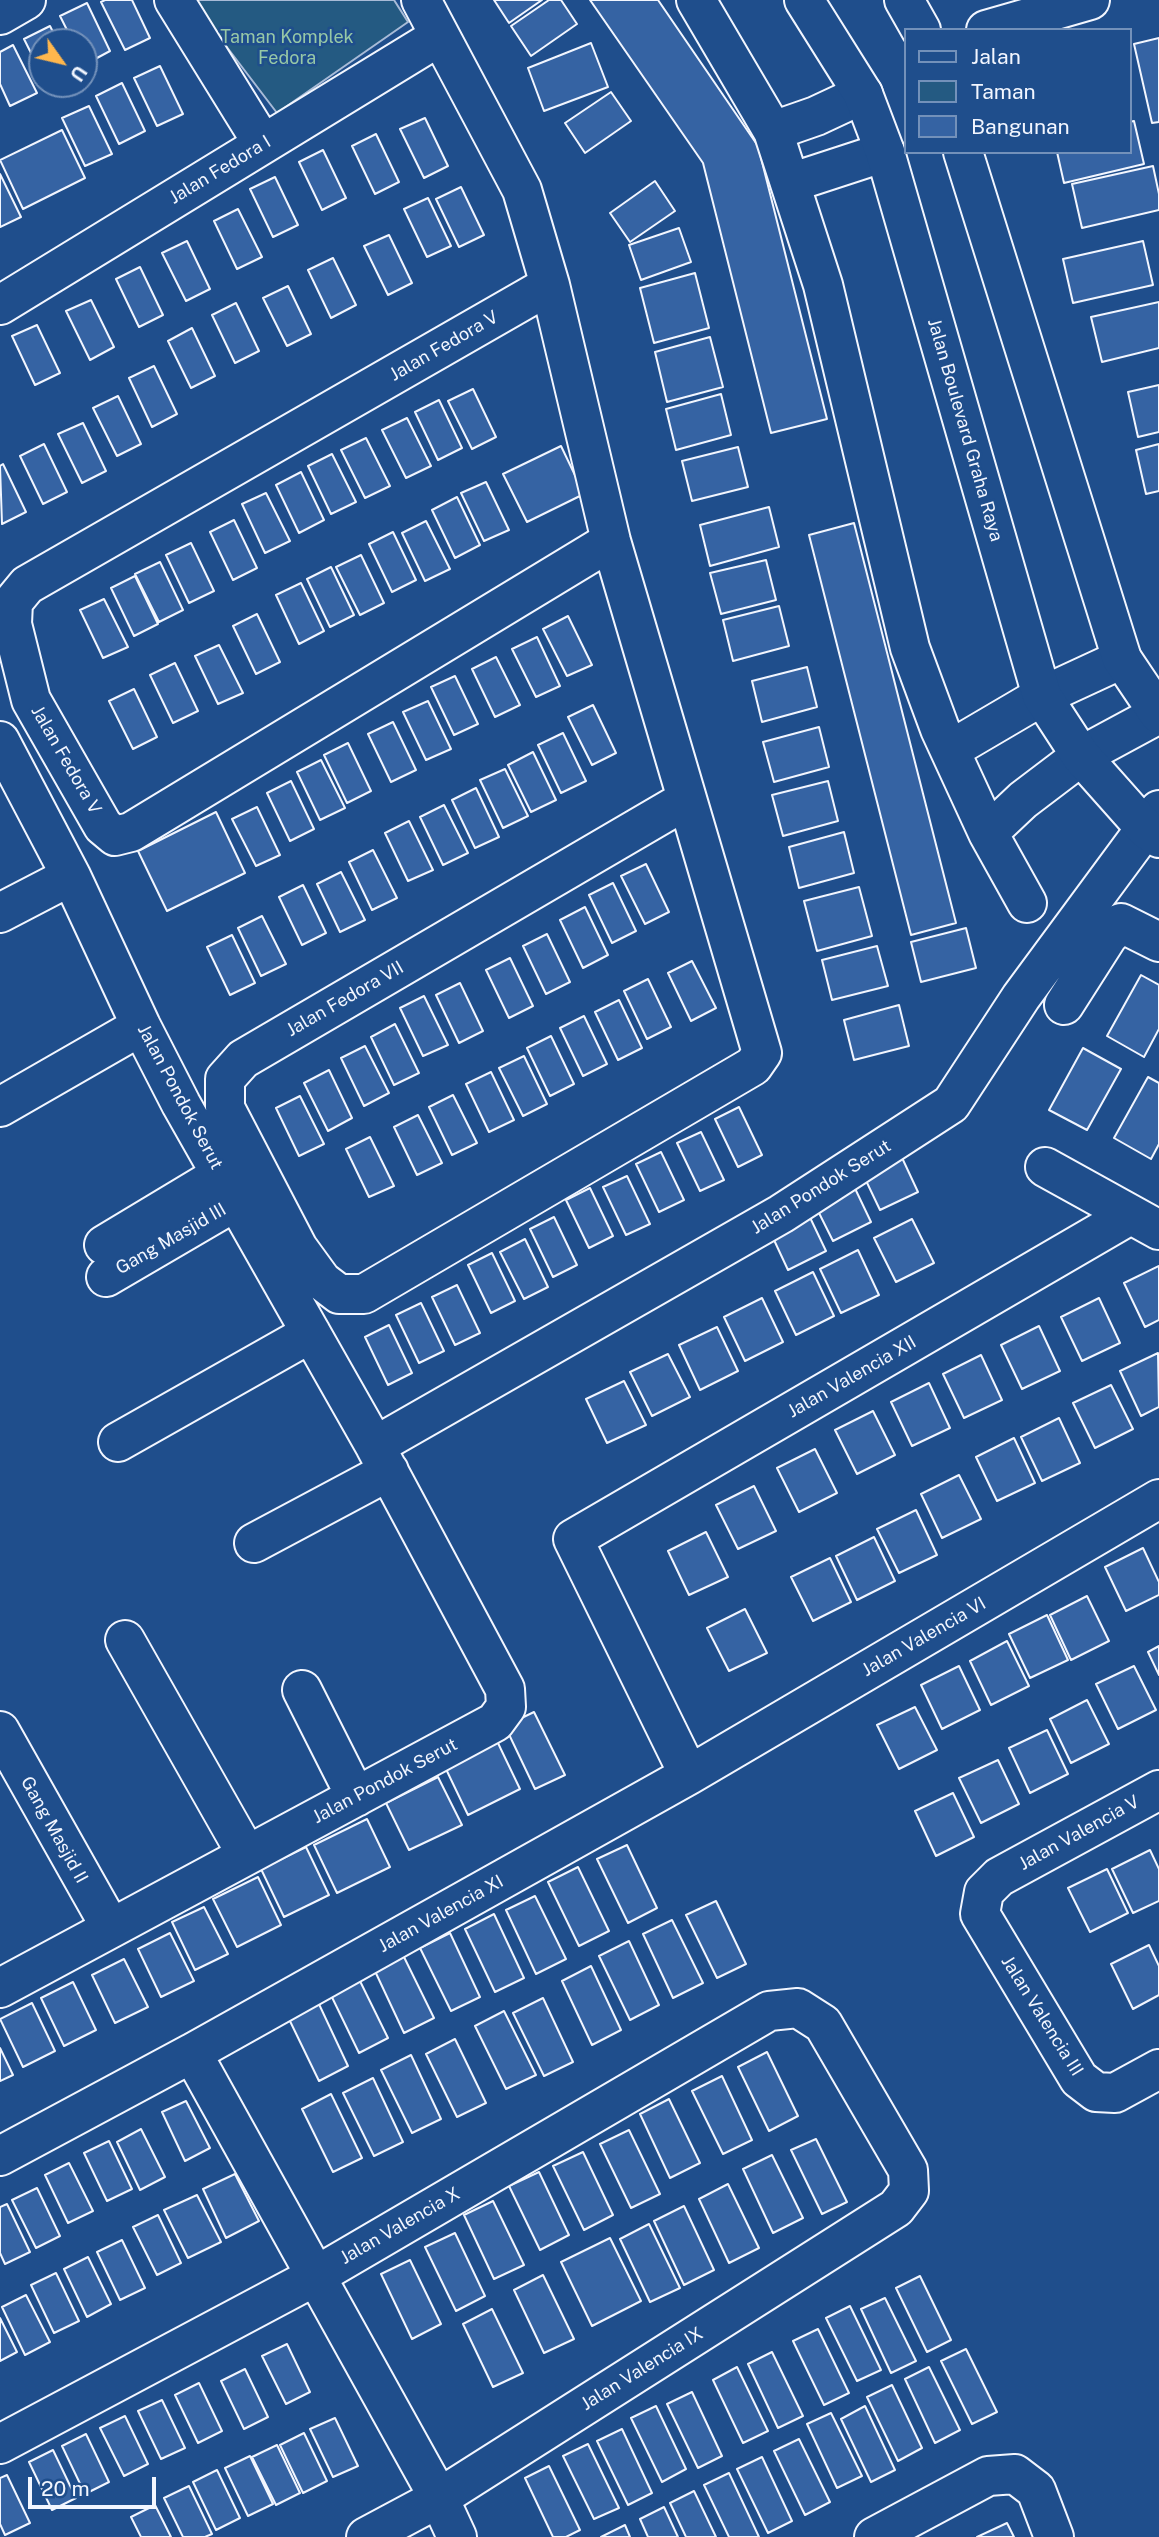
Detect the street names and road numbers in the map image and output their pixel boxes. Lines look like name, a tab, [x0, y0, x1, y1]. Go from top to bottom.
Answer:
street label: Jalan Fedora I	[165, 131, 275, 209]
street label: Jalan Fedora V	[386, 306, 502, 386]
street label: Jalan Boulevard Graha Raya	[923, 316, 1007, 544]
street label: Jalan Fedora V	[26, 702, 106, 818]
street label: Jalan Fedora VII	[282, 957, 408, 1041]
street label: Jalan Pondok Serut	[133, 1021, 227, 1173]
street label: Jalan Pondok Serut	[747, 1135, 895, 1239]
street label: Gang Masjid III	[112, 1199, 230, 1279]
street label: Jalan Valencia XII	[784, 1331, 920, 1423]
street label: Jalan Valencia VI	[858, 1593, 990, 1681]
street label: Jalan Pondok Serut	[309, 1734, 461, 1828]
street label: Gang Masjid II	[16, 1773, 92, 1887]
street label: Jalan Valencia V	[1015, 1791, 1143, 1875]
street label: Jalan Valencia XI	[375, 1871, 507, 1957]
street label: Jalan Valencia III	[996, 1952, 1088, 2080]
street label: Jalan Valencia X	[336, 2183, 464, 2269]
street label: Jalan Valencia IX	[577, 2323, 707, 2415]

